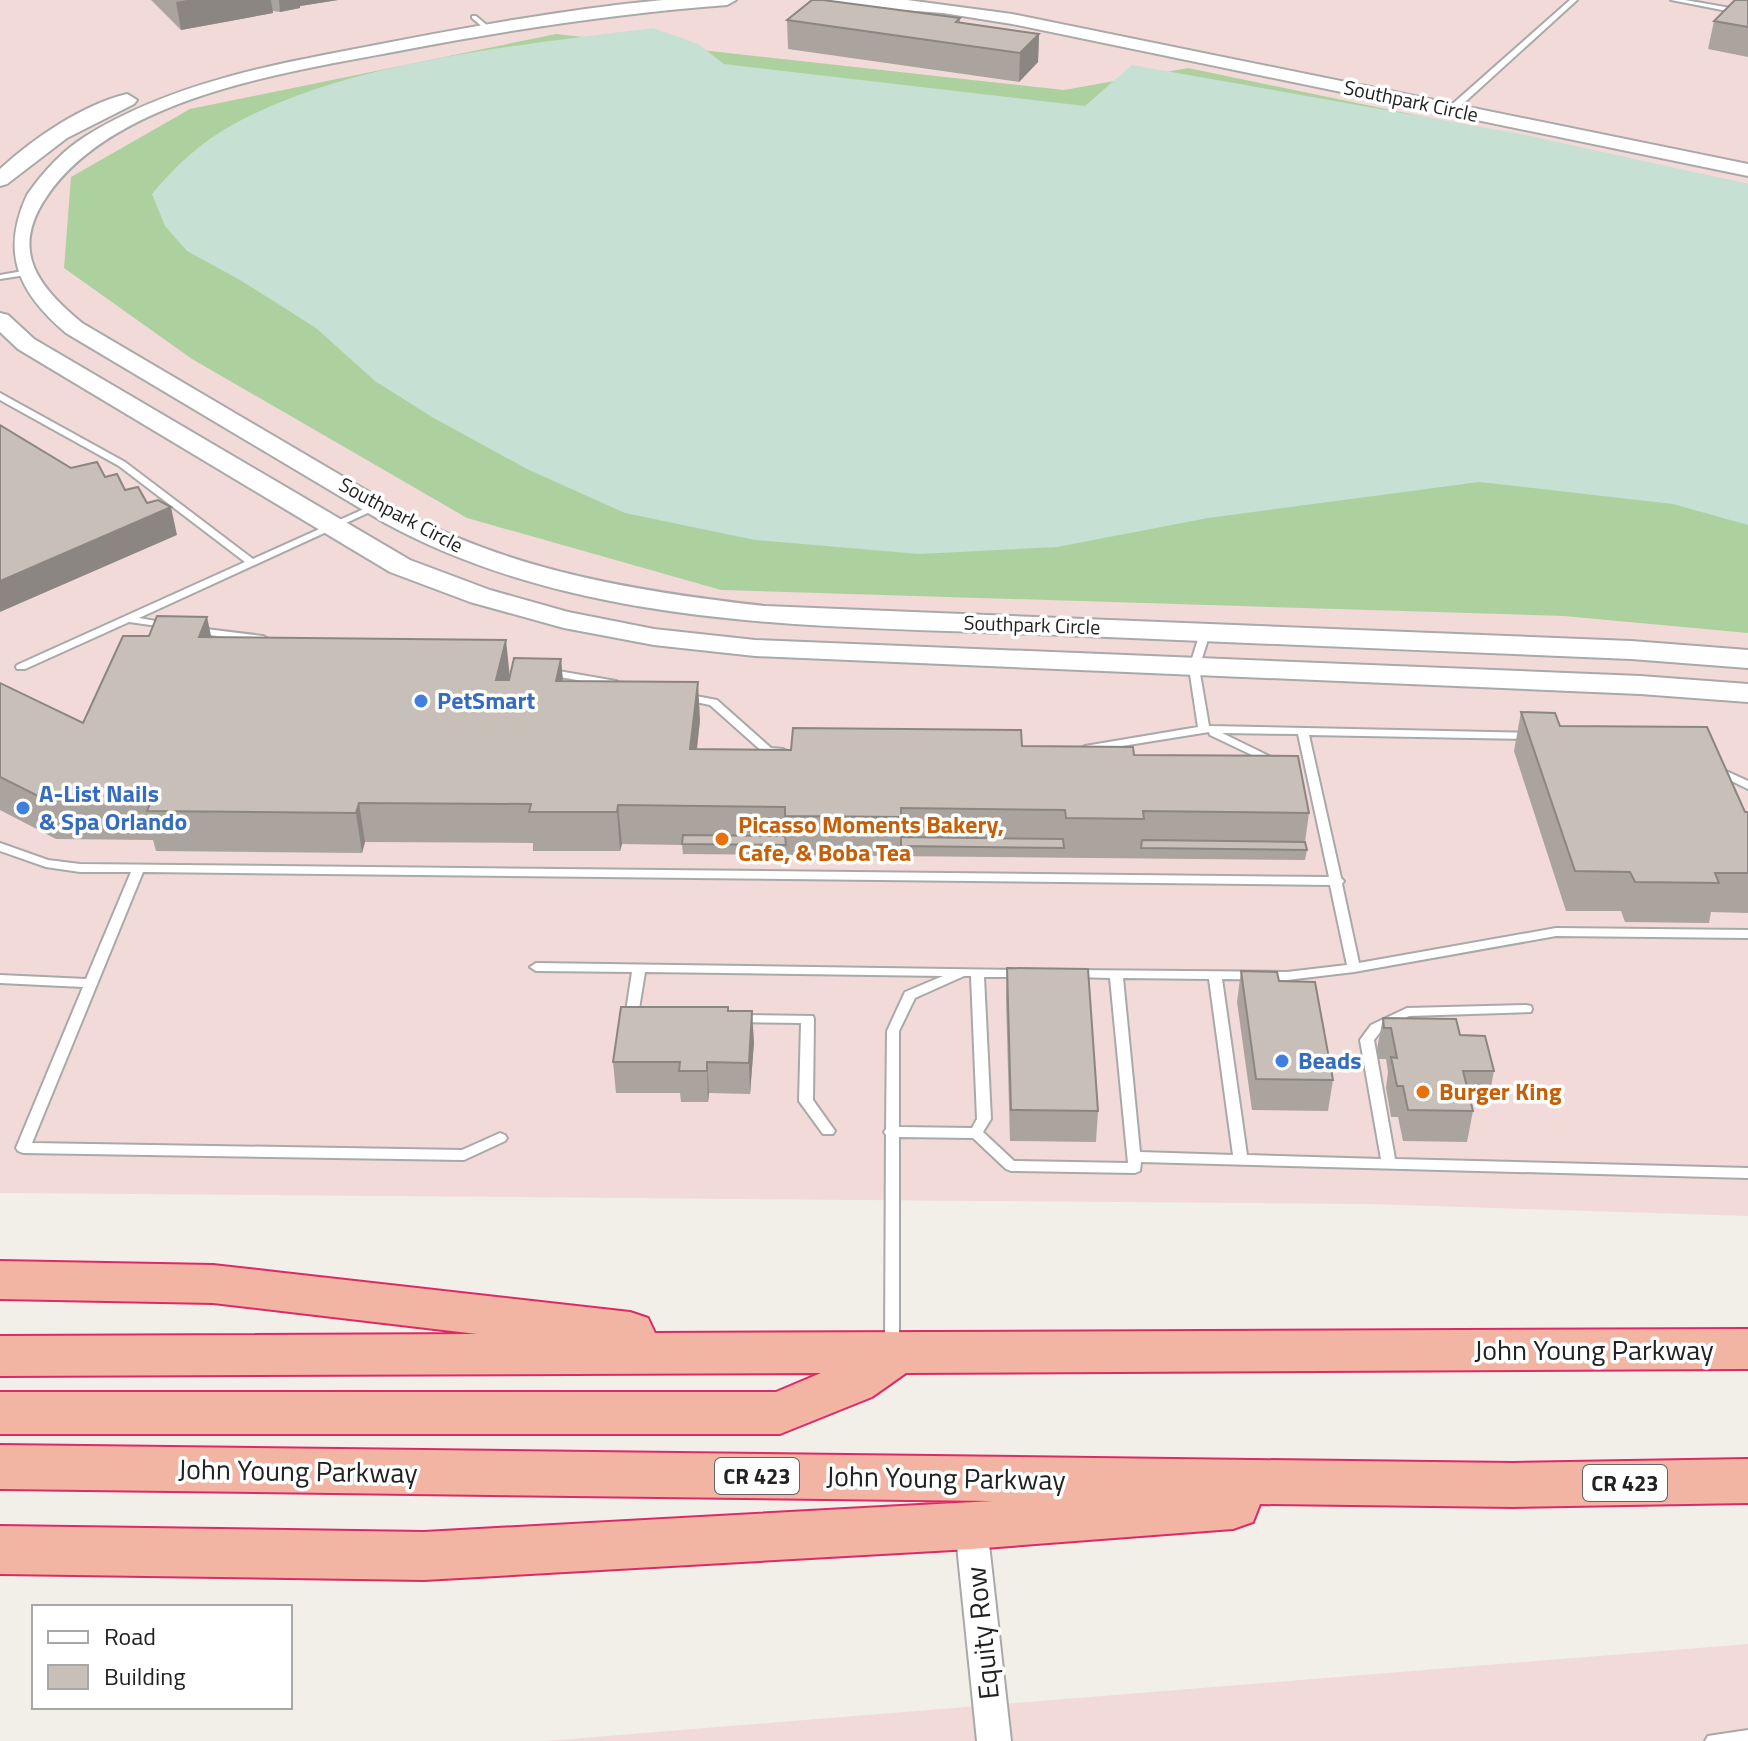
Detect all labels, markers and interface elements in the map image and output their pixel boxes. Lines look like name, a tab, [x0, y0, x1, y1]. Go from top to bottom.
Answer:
street label: Southpark Circle	[1341, 71, 1481, 130]
street label: Southpark Circle	[334, 469, 469, 560]
street label: Southpark Circle	[963, 607, 1101, 642]
place label: PetSmart	[437, 682, 535, 718]
marker: PetSmart	[412, 692, 430, 710]
place label: A-List Nails & Spa Orlando	[39, 775, 187, 839]
marker: A-List Nails & Spa Orlando	[14, 799, 32, 817]
place label: Picasso Moments Bakery, Cafe, & Boba Tea	[738, 806, 1004, 870]
marker: Picasso Moments Bakery, Cafe, & Boba Tea	[713, 830, 731, 848]
place label: Beads	[1298, 1042, 1362, 1078]
marker: Beads	[1273, 1052, 1291, 1070]
place label: Burger King	[1439, 1073, 1562, 1109]
marker: Burger King	[1414, 1083, 1432, 1101]
street label: John Young Parkway	[1474, 1328, 1714, 1371]
street label: John Young Parkway	[178, 1447, 418, 1494]
street label: John Young Parkway	[826, 1454, 1066, 1501]
road number: CR 423	[715, 1458, 799, 1494]
road number: CR 423	[1583, 1465, 1667, 1501]
street label: Equity Row	[953, 1564, 1010, 1702]
legend	[32, 1605, 292, 1709]
text: Road	[104, 1618, 156, 1654]
text: Building	[104, 1658, 186, 1694]

